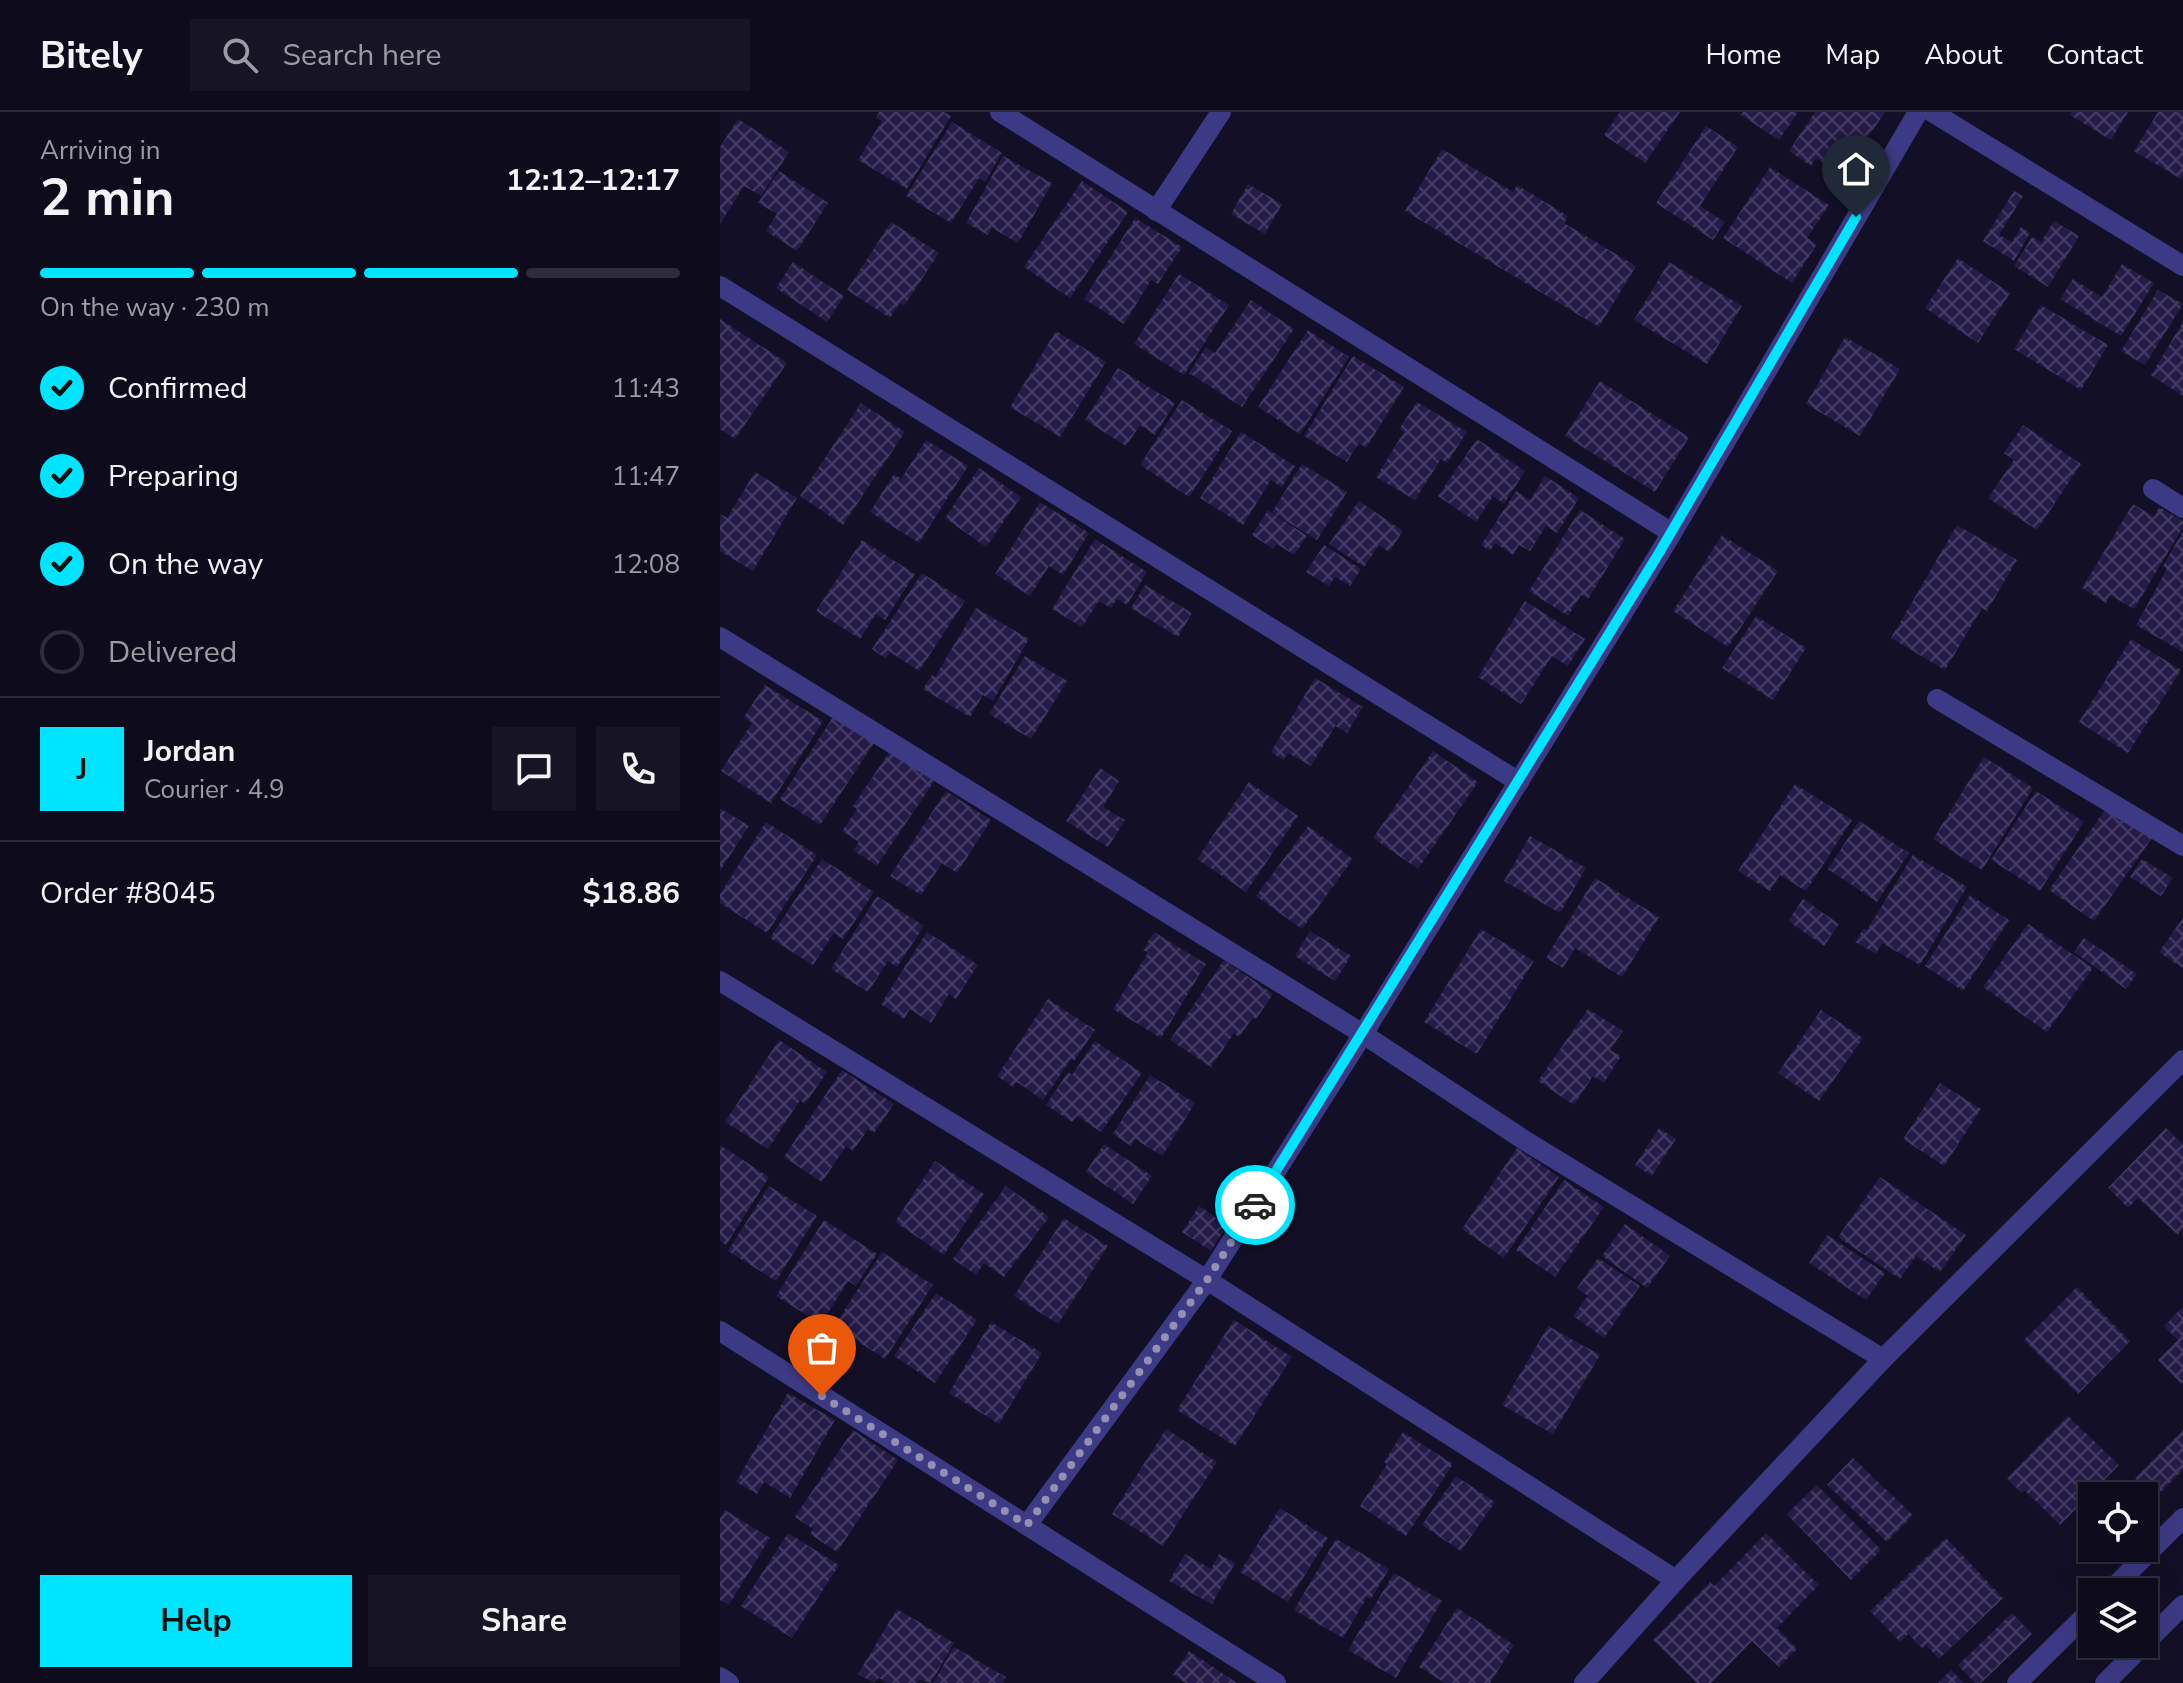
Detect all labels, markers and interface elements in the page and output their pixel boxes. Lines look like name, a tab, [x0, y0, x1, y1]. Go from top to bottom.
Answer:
search box	[190, 19, 750, 91]
text: Bitely	[40, 30, 142, 81]
icon: search	[218, 33, 262, 77]
text: Search here	[282, 35, 441, 76]
text: Home	[1706, 36, 1781, 74]
text: Map	[1825, 36, 1880, 74]
text: About	[1924, 36, 2002, 74]
text: Contact	[2046, 36, 2143, 74]
text: Arriving in	[40, 133, 161, 168]
pin	[1822, 135, 1890, 217]
icon: home	[1834, 147, 1878, 191]
text: 12:12–12:17	[506, 160, 680, 201]
text: 2 min	[40, 162, 175, 233]
text: On the way · 230 m	[40, 290, 269, 325]
icon: check	[40, 366, 84, 410]
text: Confirmed	[108, 368, 248, 409]
text: 11:43	[612, 371, 680, 406]
icon: check	[40, 454, 84, 498]
text: Preparing	[108, 456, 239, 497]
text: 11:47	[612, 459, 680, 494]
icon: check	[40, 542, 84, 586]
text: On the way	[108, 544, 263, 585]
text: 12:08	[612, 547, 680, 582]
text: Delivered	[108, 632, 237, 673]
button: chat	[492, 727, 576, 811]
button: phone	[596, 727, 680, 811]
text: Jordan	[144, 731, 235, 772]
text: J	[77, 749, 87, 790]
text: Courier · 4.9	[144, 772, 285, 807]
text: Order #8045	[40, 873, 215, 914]
text: $18.86	[583, 873, 680, 914]
courier	[1215, 1165, 1295, 1245]
icon: car	[1233, 1183, 1277, 1227]
pin	[788, 1314, 856, 1396]
icon: bag	[800, 1326, 844, 1370]
map controls	[2078, 1482, 2158, 1658]
button: locate	[2078, 1482, 2158, 1562]
button: Help	[40, 1575, 352, 1667]
button: Share	[368, 1575, 680, 1667]
button: layers	[2078, 1578, 2158, 1658]

